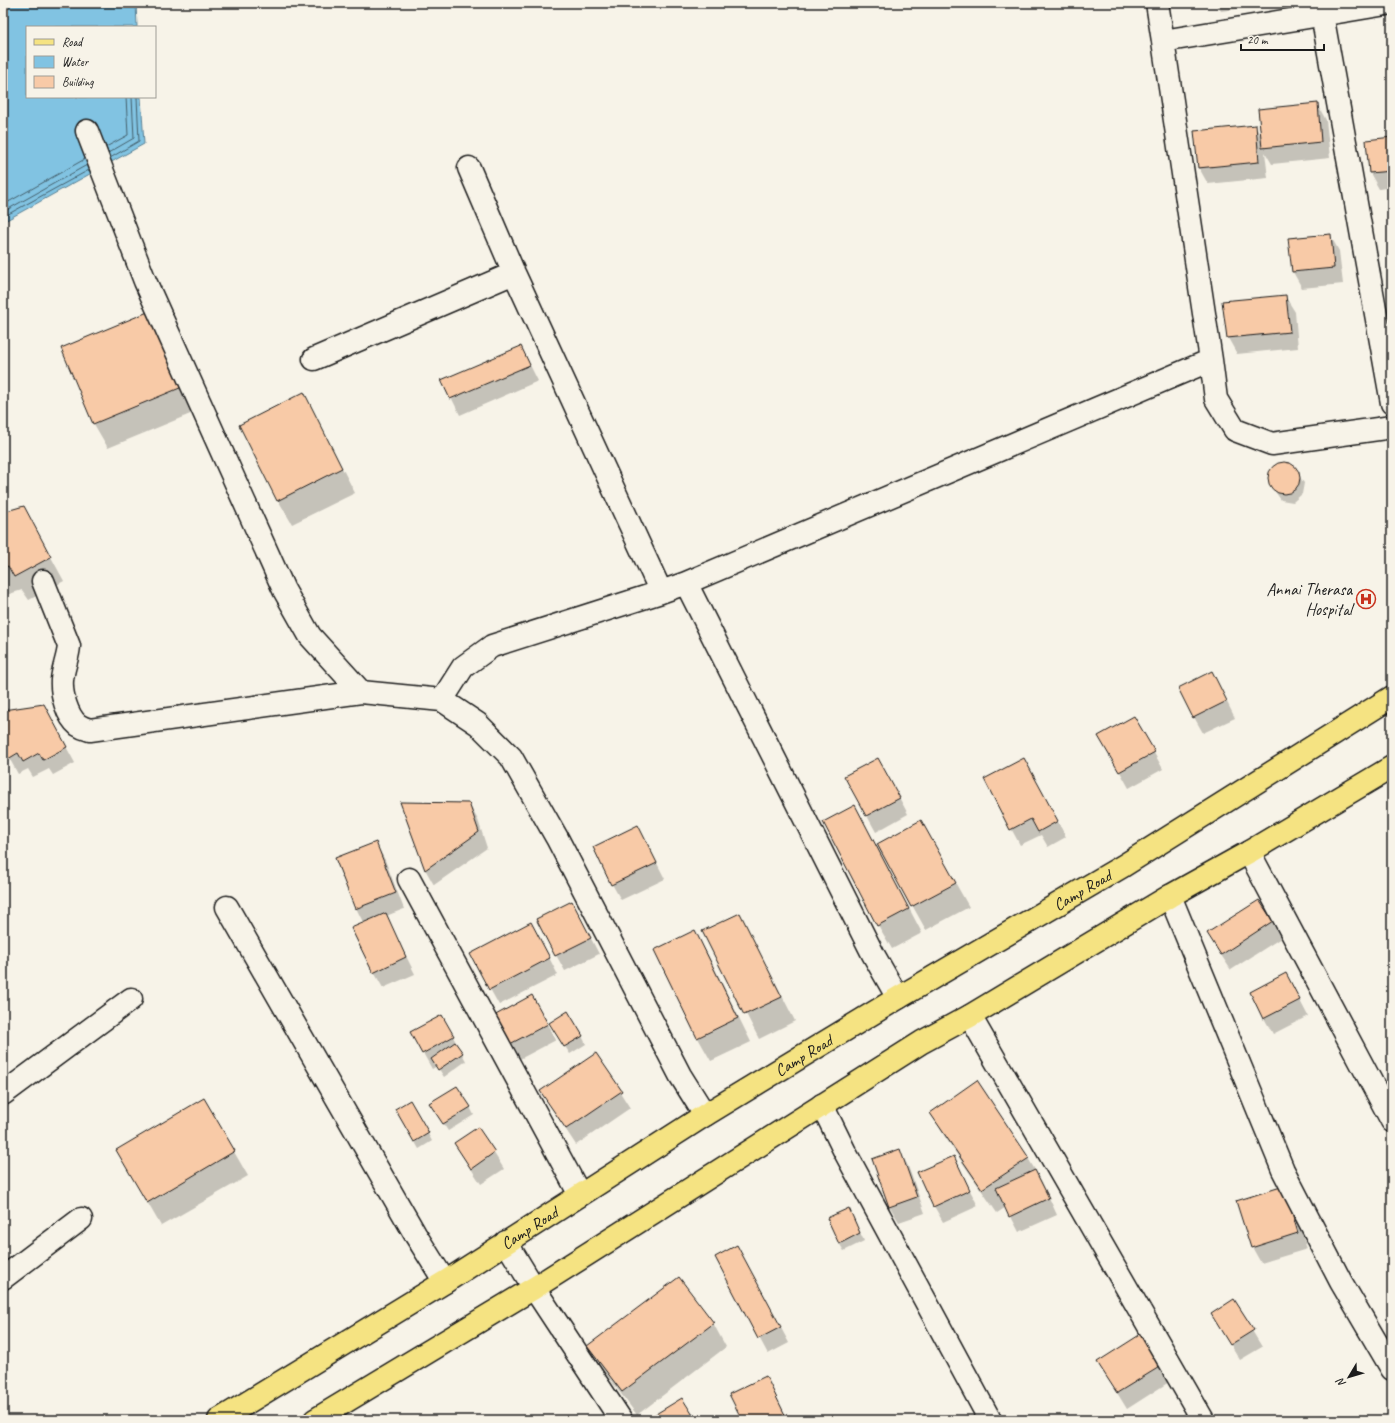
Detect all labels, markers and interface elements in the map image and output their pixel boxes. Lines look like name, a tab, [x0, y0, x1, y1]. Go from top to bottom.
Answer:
legend	[26, 26, 156, 98]
scale bar	[1241, 26, 1324, 52]
text: 20 m	[1247, 32, 1269, 48]
text: Road	[62, 34, 84, 50]
text: Water	[62, 54, 90, 70]
text: Building	[62, 74, 94, 90]
place label: Annai Therasa Hospital	[1267, 579, 1355, 620]
hospital icon: Annai Therasa Hospital	[1355, 588, 1377, 610]
street label: Camp Road	[1049, 864, 1117, 915]
street label: Camp Road	[771, 1029, 838, 1081]
street label: Camp Road	[497, 1201, 564, 1254]
north arrow	[1329, 1357, 1369, 1397]
text: N	[1332, 1374, 1349, 1390]

